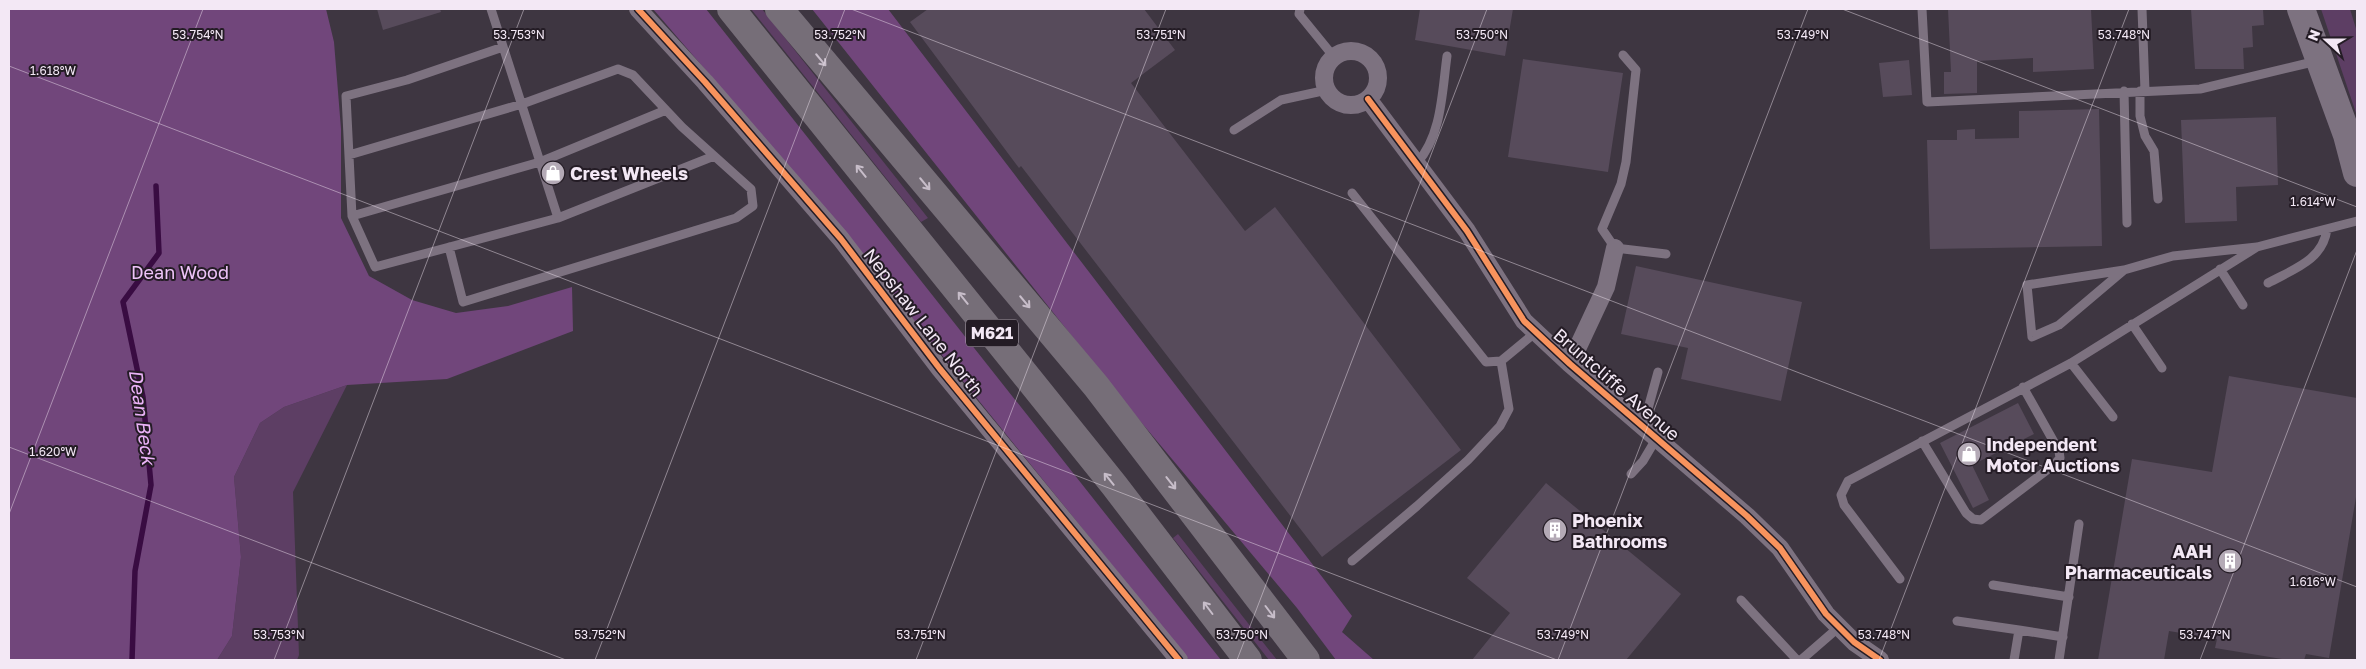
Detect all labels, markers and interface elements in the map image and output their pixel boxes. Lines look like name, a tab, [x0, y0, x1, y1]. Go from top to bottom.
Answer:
north arrow	[2301, 15, 2351, 65]
text: 53.754°N	[172, 27, 224, 42]
text: 53.753°N	[493, 27, 545, 42]
text: 53.752°N	[814, 27, 866, 42]
text: 53.751°N	[1136, 27, 1186, 42]
text: 53.750°N	[1456, 27, 1508, 42]
text: 53.749°N	[1777, 27, 1829, 42]
text: 53.748°N	[2098, 27, 2150, 42]
text: N	[2304, 27, 2323, 43]
one-way arrow	[815, 54, 826, 67]
text: 1.618°W	[30, 63, 76, 78]
shop icon: Crest Wheels	[540, 160, 566, 186]
place label: Crest Wheels	[570, 162, 688, 184]
one-way arrow	[856, 165, 867, 178]
one-way arrow	[920, 178, 931, 191]
text: 1.614°W	[2290, 194, 2336, 209]
street label: Nepshaw Lane North	[859, 244, 989, 400]
park label: Dean Wood	[131, 261, 229, 283]
one-way arrow	[958, 291, 969, 304]
one-way arrow	[1020, 295, 1031, 308]
road number: M621	[966, 319, 1018, 346]
street label: Bruntcliffe Avenue	[1549, 323, 1685, 445]
water label: Dean Beck	[125, 368, 161, 469]
place label: Independent Motor Auctions	[1986, 433, 2120, 476]
shop icon: Independent Motor Auctions	[1956, 441, 1982, 467]
text: 1.620°W	[29, 444, 77, 459]
one-way arrow	[1103, 473, 1114, 486]
one-way arrow	[1166, 476, 1176, 490]
place label: Phoenix Bathrooms	[1572, 509, 1667, 552]
building icon: Phoenix Bathrooms	[1542, 517, 1568, 543]
place label: AAH Pharmaceuticals	[2065, 540, 2212, 583]
building icon: AAH Pharmaceuticals	[2217, 548, 2243, 574]
text: 1.616°W	[2290, 574, 2336, 589]
one-way arrow	[1202, 602, 1213, 615]
one-way arrow	[1265, 605, 1275, 619]
text: 53.753°N	[253, 627, 305, 642]
text: 53.752°N	[574, 627, 626, 642]
text: 53.751°N	[896, 627, 946, 642]
text: 53.750°N	[1216, 627, 1268, 642]
text: 53.749°N	[1537, 627, 1589, 642]
text: 53.748°N	[1858, 627, 1910, 642]
text: 53.747°N	[2179, 627, 2231, 642]

